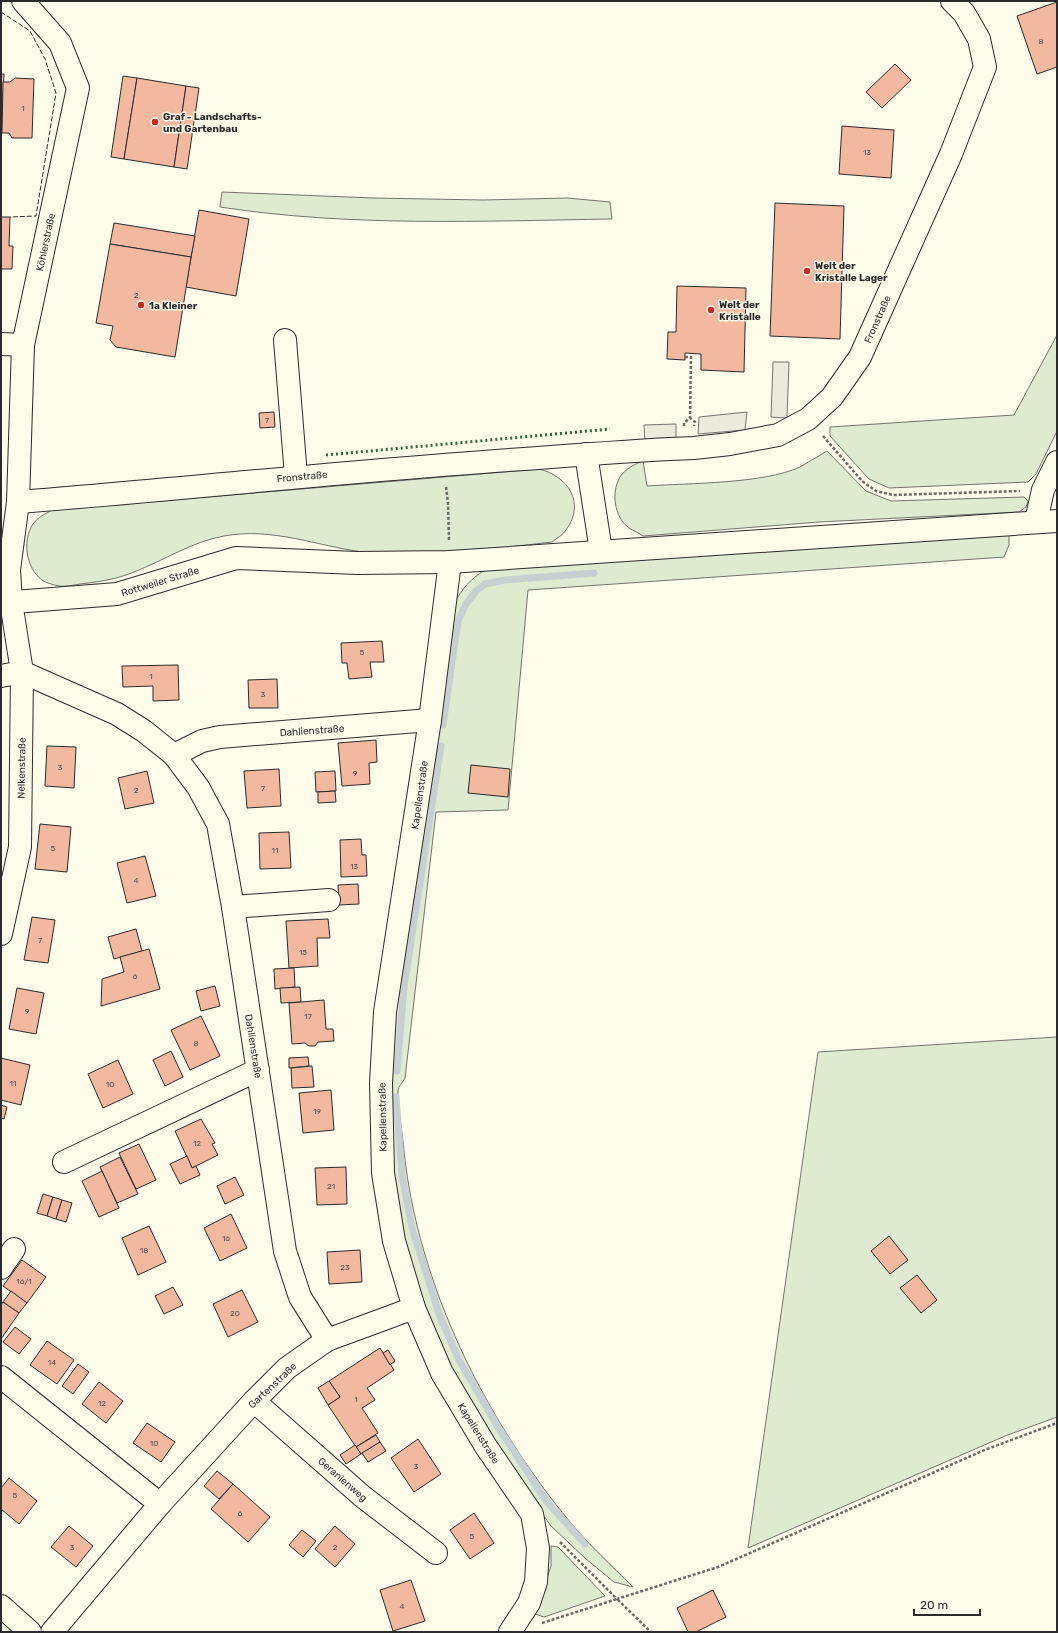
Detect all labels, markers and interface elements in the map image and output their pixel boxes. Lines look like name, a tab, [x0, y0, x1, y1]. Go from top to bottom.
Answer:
house number: 8	[1038, 37, 1044, 46]
house number: 1	[21, 104, 25, 113]
place label: Graf - Landschafts- und Gartenbau	[163, 111, 262, 135]
marker: Graf - Landschafts- und Gartenbau	[150, 117, 160, 127]
house number: 13	[863, 148, 871, 157]
street label: Köhlerstraße	[34, 212, 58, 272]
place label: Welt der Kristalle Lager	[815, 260, 888, 284]
marker: Welt der Kristalle Lager	[802, 266, 812, 276]
house number: 2	[134, 291, 139, 300]
street label: Fronstraße	[862, 293, 894, 345]
place label: Welt der Kristalle	[719, 299, 761, 323]
marker: 1a Kleiner	[136, 300, 146, 310]
place label: 1a Kleiner	[149, 300, 198, 312]
marker: Welt der Kristalle	[706, 305, 716, 315]
house number: 7	[265, 416, 269, 425]
street label: Fronstraße	[276, 469, 328, 485]
street label: Rottweiler Straße	[120, 564, 201, 600]
house number: 5	[360, 648, 365, 657]
house number: 1	[149, 672, 153, 681]
house number: 3	[261, 690, 266, 699]
street label: Dahlienstraße	[279, 723, 345, 739]
street label: Nelkenstraße	[15, 737, 29, 799]
street label: Kapellenstraße	[409, 760, 431, 830]
house number: 3	[58, 763, 63, 772]
house number: 9	[353, 769, 358, 778]
house number: 7	[261, 784, 265, 793]
house number: 2	[134, 786, 139, 795]
house number: 5	[51, 844, 56, 853]
house number: 11	[272, 846, 278, 855]
house number: 13	[350, 862, 358, 871]
house number: 4	[134, 876, 139, 885]
house number: 7	[38, 936, 42, 945]
house number: 15	[299, 948, 307, 957]
house number: 6	[133, 972, 138, 981]
house number: 9	[25, 1007, 30, 1016]
house number: 17	[304, 1012, 312, 1021]
street label: Dahlienstraße	[242, 1013, 264, 1079]
house number: 8	[193, 1039, 199, 1048]
house number: 11	[10, 1079, 16, 1088]
house number: 10	[106, 1080, 114, 1089]
street label: Kapellenstraße	[376, 1082, 390, 1152]
house number: 19	[313, 1107, 321, 1116]
house number: 12	[193, 1139, 201, 1148]
house number: 21	[327, 1182, 335, 1191]
house number: 16	[222, 1234, 230, 1243]
house number: 18	[140, 1246, 148, 1255]
house number: 23	[340, 1263, 350, 1272]
house number: 16/1	[16, 1277, 32, 1286]
house number: 20	[230, 1309, 240, 1318]
house number: 14	[48, 1358, 56, 1367]
street label: Gartenstraße	[246, 1360, 300, 1411]
house number: 1	[354, 1395, 358, 1404]
house number: 12	[98, 1399, 106, 1408]
street label: Kapellenstraße	[455, 1401, 502, 1466]
house number: 10	[150, 1439, 158, 1448]
street label: Geranienweg	[315, 1455, 369, 1504]
house number: 3	[414, 1462, 419, 1471]
house number: 5	[13, 1491, 18, 1500]
house number: 6	[238, 1509, 243, 1518]
house number: 5	[470, 1532, 475, 1541]
house number: 3	[70, 1543, 75, 1552]
house number: 2	[333, 1543, 338, 1552]
scale bar	[914, 1591, 980, 1617]
text: 20 m	[920, 1598, 948, 1612]
house number: 4	[400, 1602, 405, 1611]

